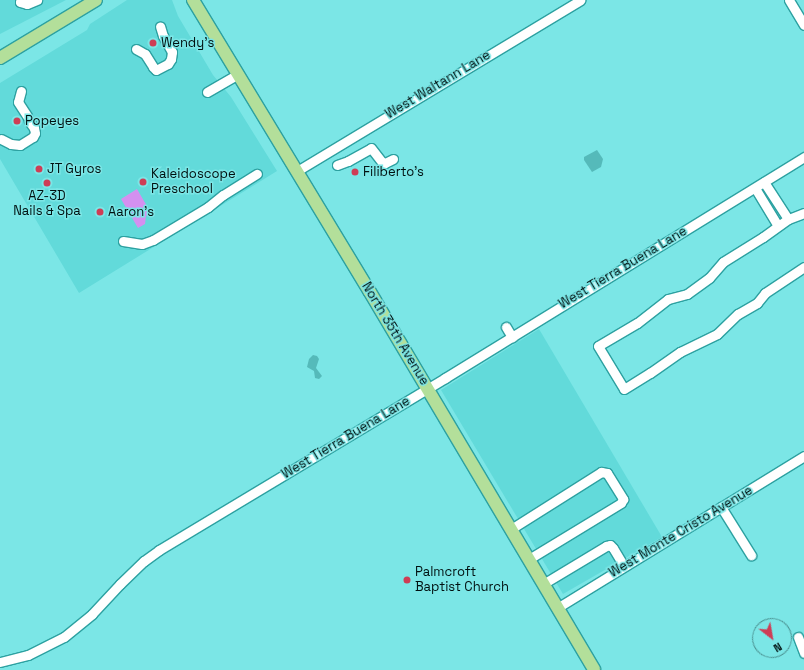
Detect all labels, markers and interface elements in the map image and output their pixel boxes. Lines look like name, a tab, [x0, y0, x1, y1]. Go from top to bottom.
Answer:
place label: Wendy's	[161, 35, 214, 51]
marker: Wendy's	[148, 38, 158, 48]
street label: West Waltann Lane	[383, 47, 493, 123]
place label: Popeyes	[25, 113, 79, 129]
marker: Popeyes	[12, 116, 22, 126]
place label: JT Gyros	[47, 161, 102, 177]
marker: JT Gyros	[34, 164, 44, 174]
place label: Filiberto's	[363, 164, 424, 180]
place label: Kaleidoscope Preschool	[151, 167, 236, 198]
marker: Filiberto's	[350, 167, 360, 177]
marker: Kaleidoscope Preschool	[138, 177, 148, 187]
marker: AZ-3D Nails & Spa	[42, 178, 52, 188]
place label: AZ-3D Nails & Spa	[13, 189, 81, 220]
place label: Aaron's	[108, 204, 154, 220]
marker: Aaron's	[95, 207, 105, 217]
street label: West Tierra Buena Lane	[556, 223, 690, 313]
street label: North 35th Avenue	[358, 280, 432, 388]
street label: West Tierra Buena Lane	[279, 393, 413, 483]
street label: West Monte Cristo Avenue	[606, 483, 756, 581]
place label: Palmcroft Baptist Church	[415, 565, 509, 596]
marker: Palmcroft Baptist Church	[402, 575, 412, 585]
north arrow	[752, 618, 792, 658]
text: N	[771, 640, 784, 655]

